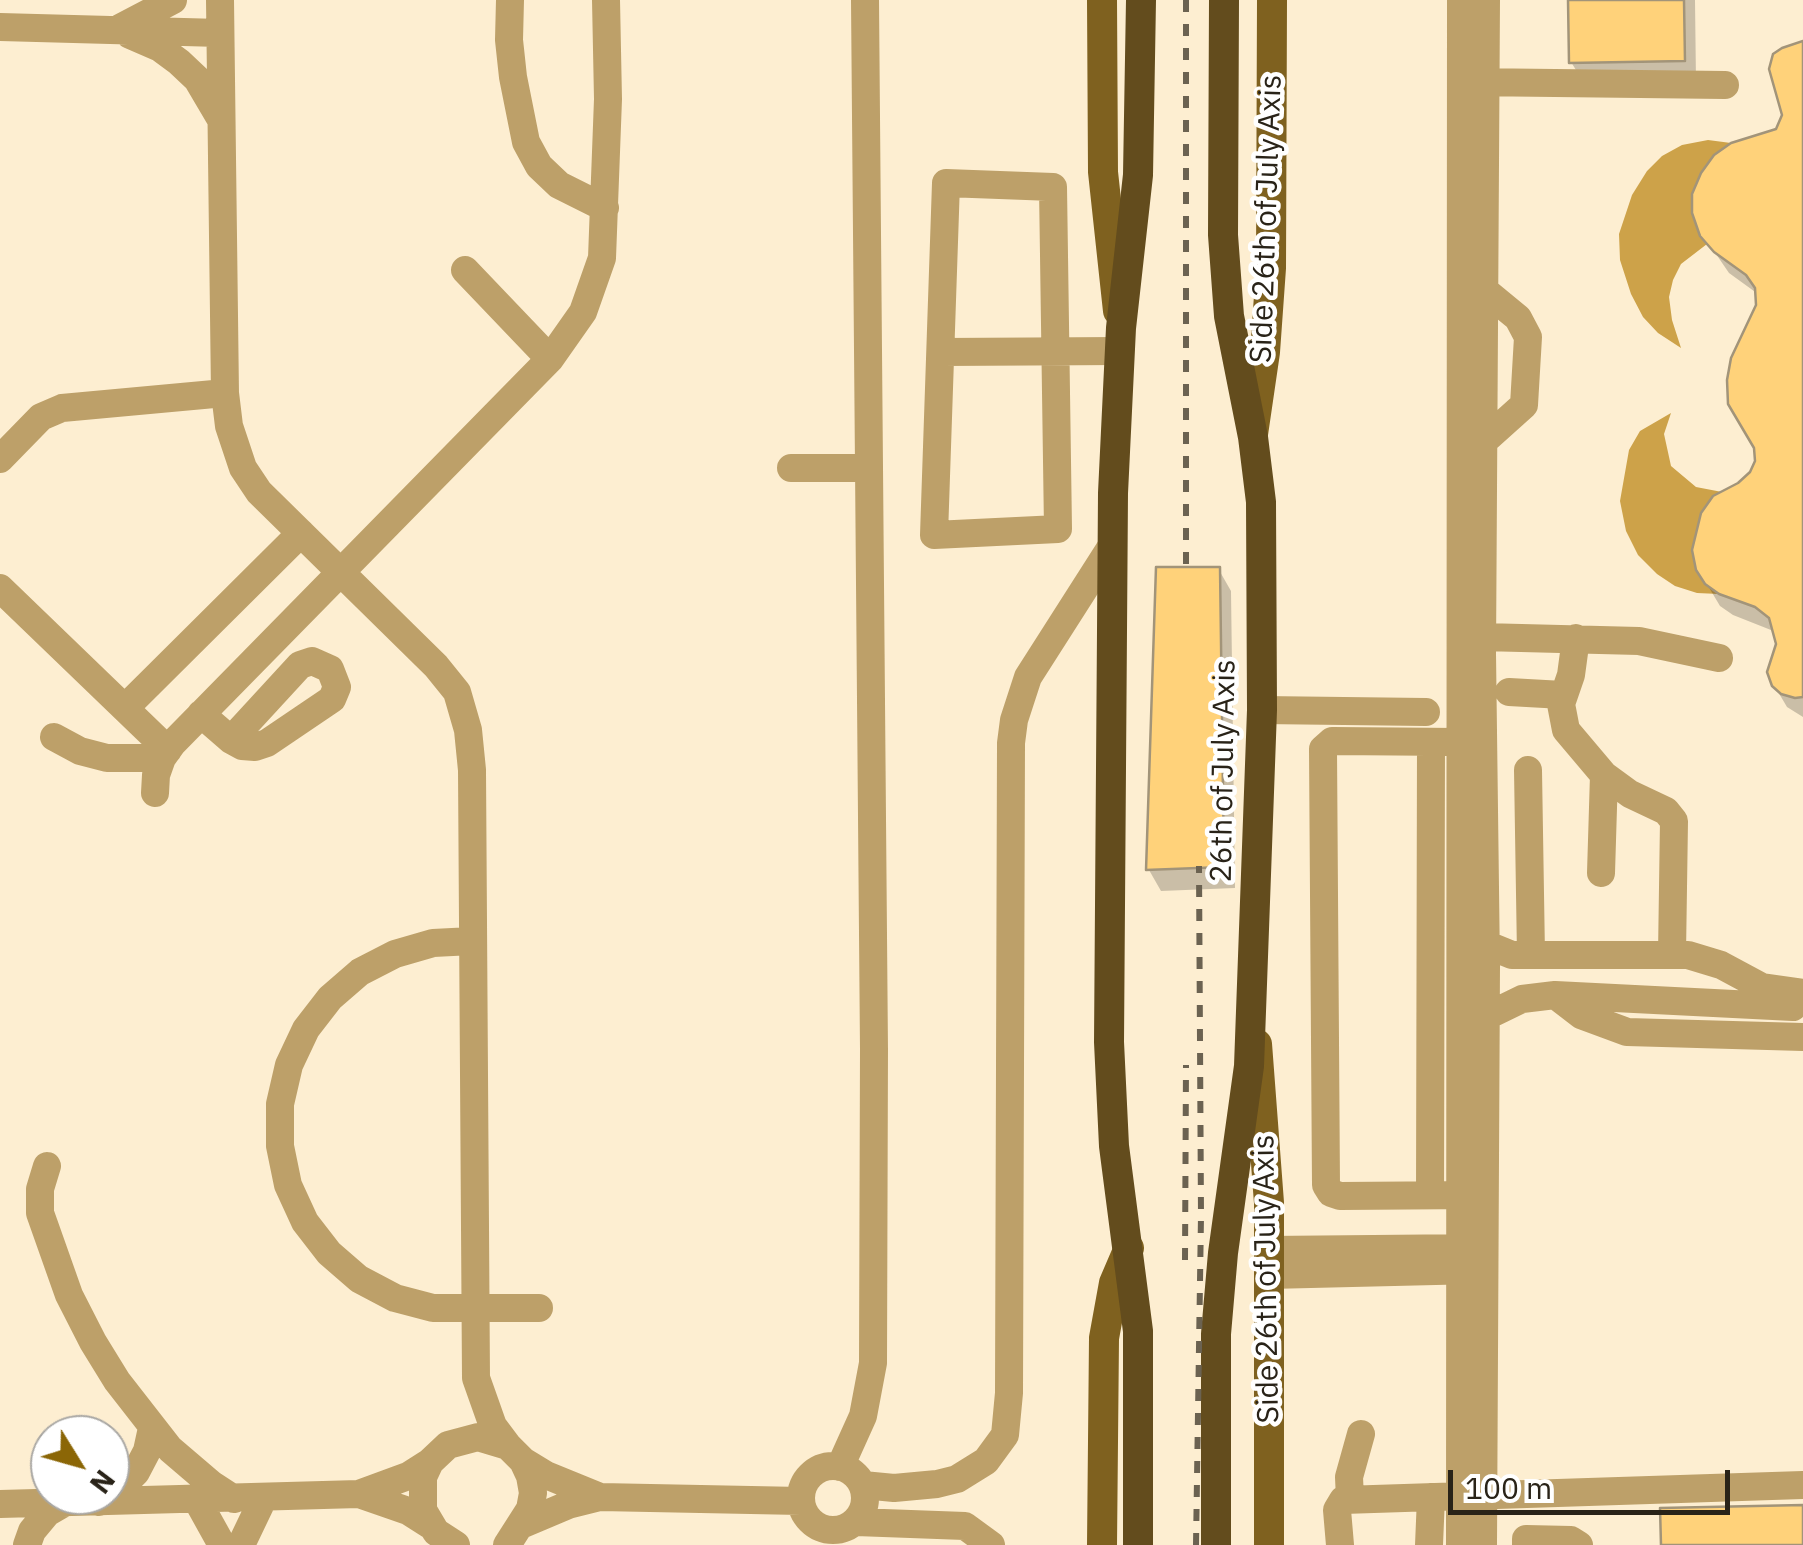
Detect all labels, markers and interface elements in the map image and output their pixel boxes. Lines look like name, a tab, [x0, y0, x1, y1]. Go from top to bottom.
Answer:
street label: Side 26th of July Axis	[1244, 74, 1290, 364]
street label: 26th of July Axis	[1204, 659, 1244, 883]
street label: Side 26th of July Axis	[1246, 1134, 1288, 1424]
north arrow	[30, 1415, 130, 1515]
scale bar	[1453, 1450, 1736, 1512]
text: N	[82, 1463, 124, 1501]
text: 100 m	[1465, 1468, 1552, 1507]

